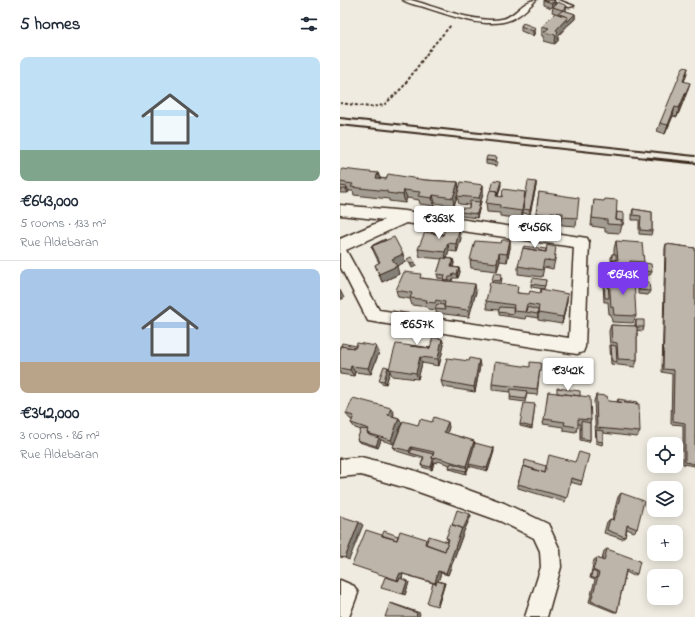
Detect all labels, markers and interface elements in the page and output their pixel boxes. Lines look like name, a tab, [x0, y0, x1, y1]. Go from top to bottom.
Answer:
text: 5 homes	[20, 12, 80, 37]
icon: filters	[298, 13, 320, 35]
icon: home	[134, 83, 206, 155]
text: €643,000	[20, 189, 78, 214]
pin: €363K	[411, 206, 467, 240]
text: €363K	[423, 209, 455, 228]
text: 5 rooms · 133 m²	[20, 214, 106, 233]
pin: €456K	[507, 215, 563, 249]
text: €456K	[518, 218, 552, 237]
text: Rue Aldebaran	[20, 233, 98, 252]
pin: €643K	[595, 262, 651, 296]
text: €643K	[607, 265, 639, 284]
icon: home	[134, 295, 206, 367]
pin: €657K	[389, 312, 445, 346]
text: €657K	[400, 315, 434, 334]
pin: €342K	[540, 358, 596, 392]
text: €342K	[552, 361, 584, 380]
text: €342,000	[20, 401, 79, 426]
text: 3 rooms · 86 m²	[20, 426, 100, 445]
map controls	[647, 437, 683, 605]
button: locate	[647, 437, 683, 473]
text: Rue Aldebaran	[20, 445, 98, 464]
button: layers	[647, 481, 683, 517]
button: +	[647, 525, 683, 561]
button: −	[647, 569, 683, 605]

